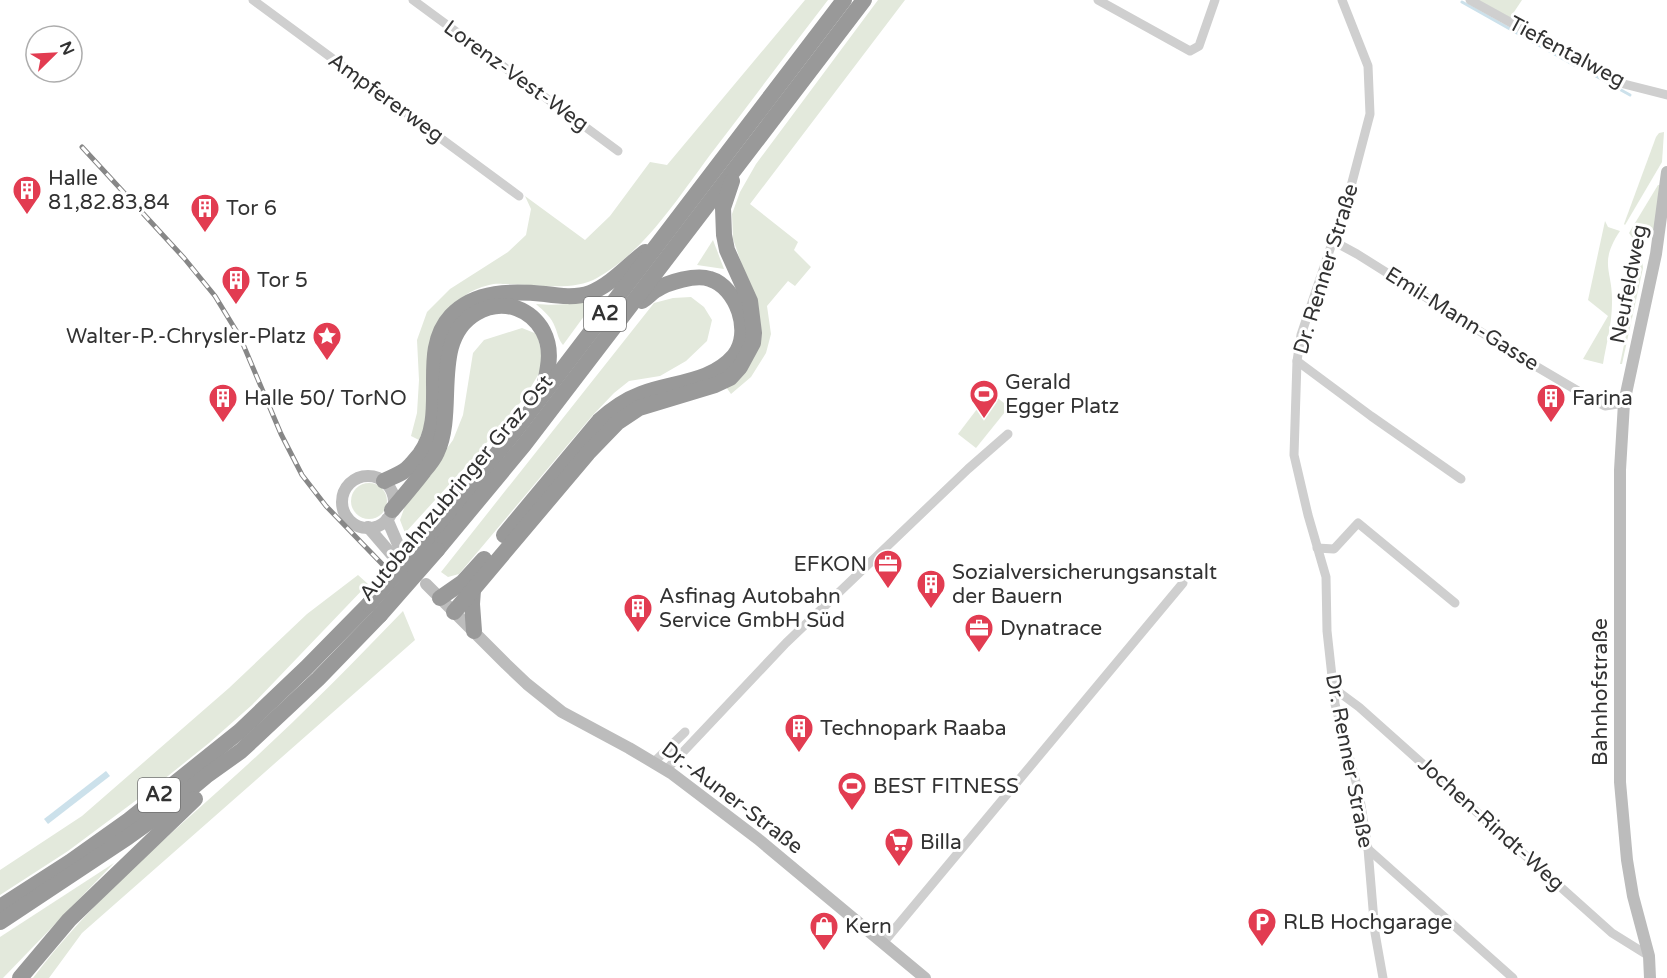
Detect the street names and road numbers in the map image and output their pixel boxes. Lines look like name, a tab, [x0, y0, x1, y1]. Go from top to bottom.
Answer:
street label: Tiefentalweg	[1505, 11, 1629, 93]
street label: Lorenz-Vest-Weg	[439, 15, 593, 137]
street label: Ampfererweg	[323, 48, 449, 148]
street label: Dr. Renner Straße	[1288, 181, 1364, 357]
street label: Neufeldweg	[1605, 222, 1653, 346]
street label: Emil-Mann-Gasse	[1381, 262, 1543, 376]
road number: A2	[584, 297, 626, 331]
street label: Autobahnzubringer Graz Ost	[354, 370, 558, 606]
street label: Bahnhofstraße	[1588, 618, 1613, 766]
street label: Dr. Renner Straße	[1320, 672, 1378, 850]
street label: Dr.-Auner-Straße	[656, 737, 808, 859]
street label: Jochen-Rindt-Weg	[1413, 752, 1569, 896]
road number: A2	[138, 778, 180, 812]

